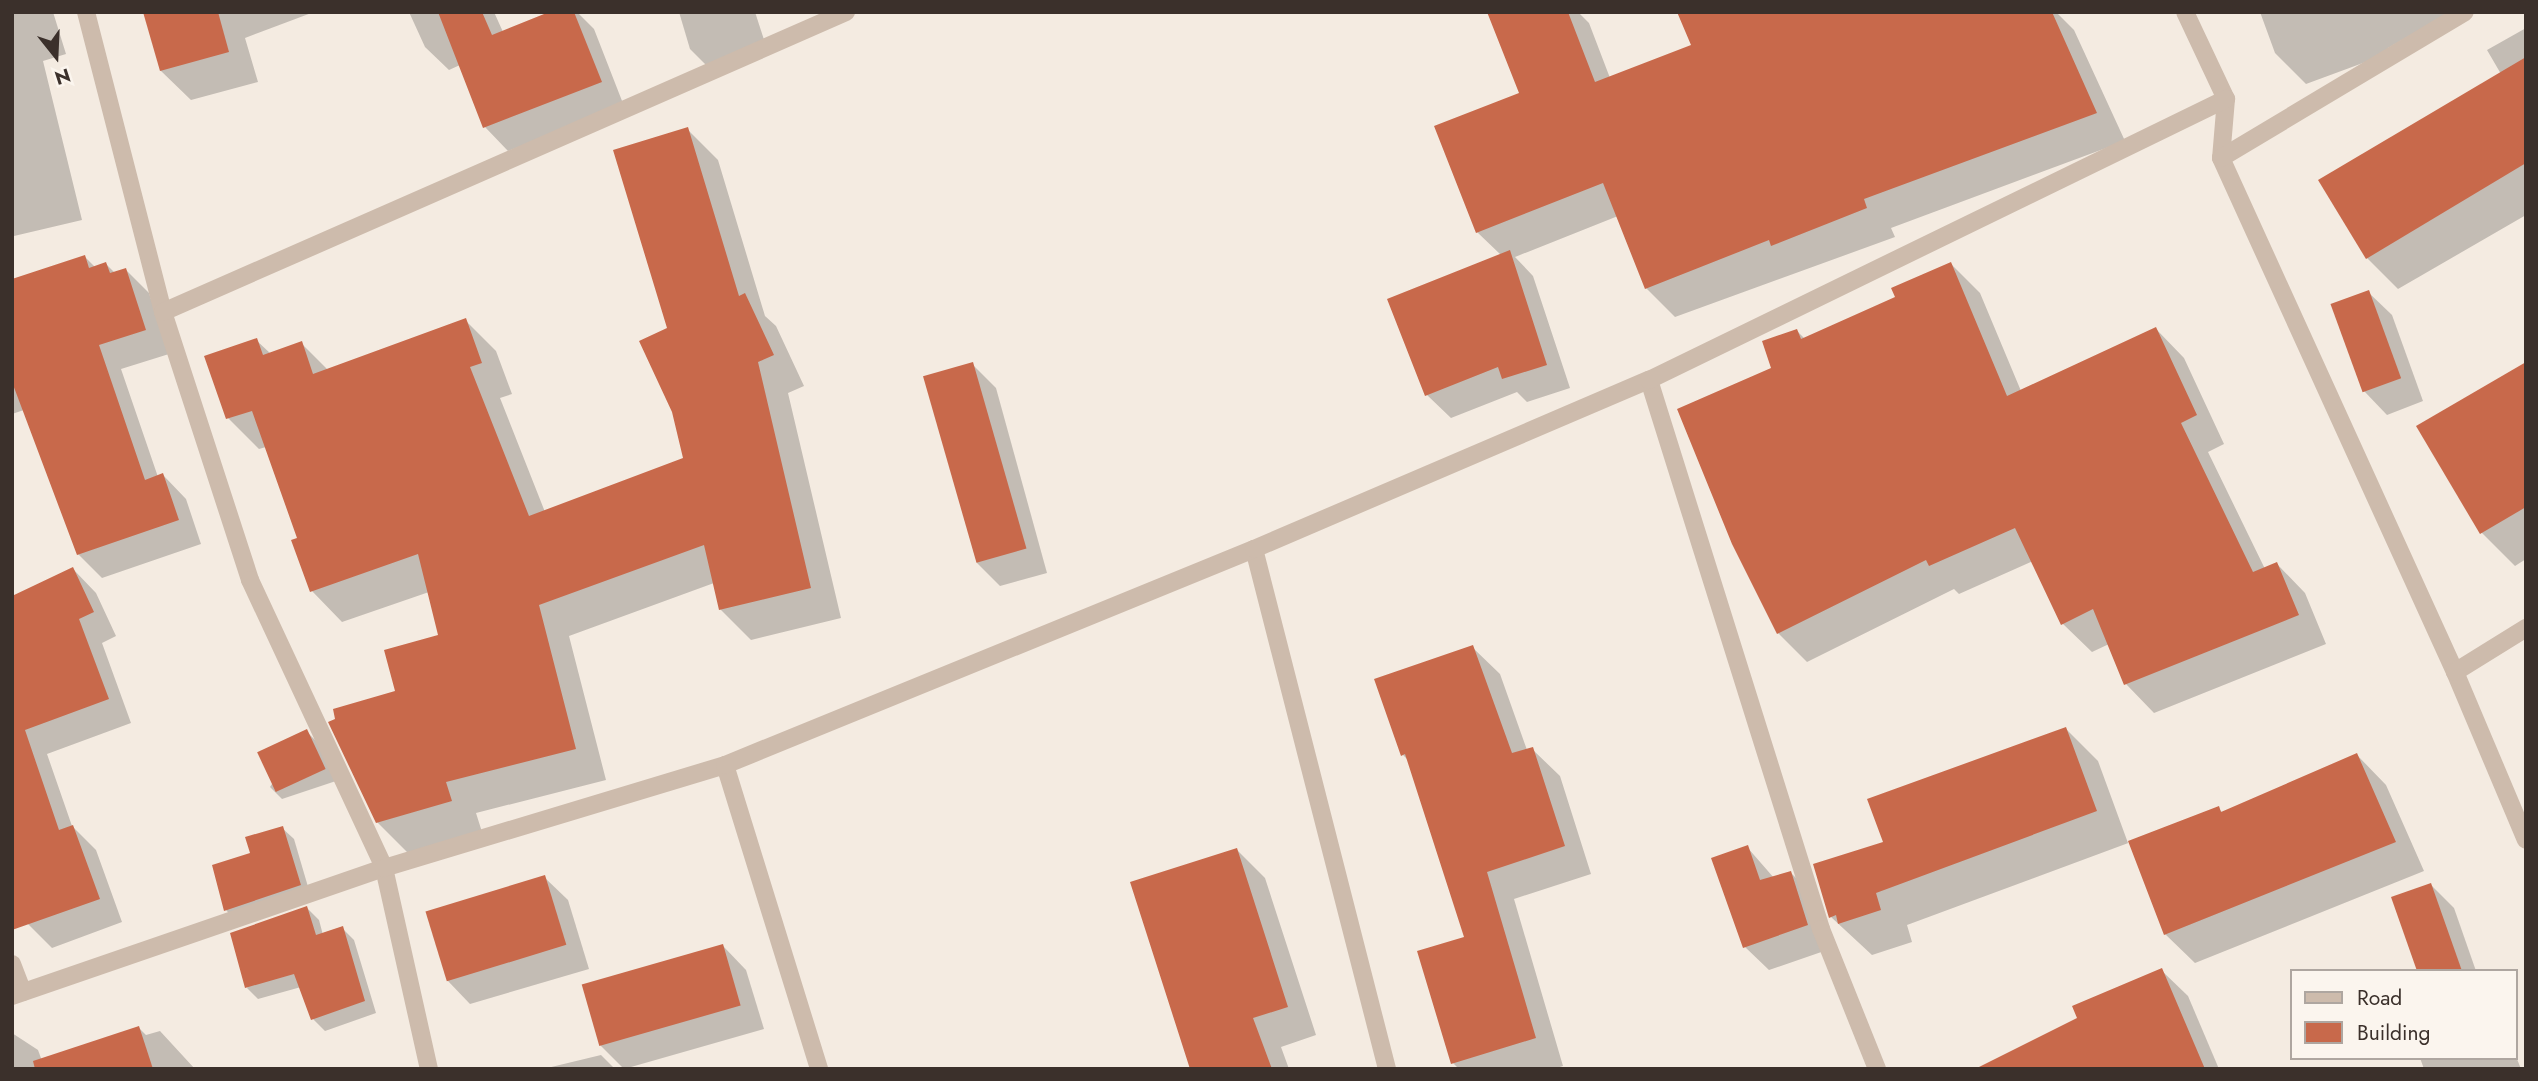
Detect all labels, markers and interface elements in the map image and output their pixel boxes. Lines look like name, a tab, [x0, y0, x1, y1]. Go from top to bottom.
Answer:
north arrow	[21, 21, 91, 91]
text: N	[51, 61, 74, 92]
legend	[2290, 969, 2517, 1060]
text: Road	[2357, 983, 2402, 1013]
text: Building	[2357, 1018, 2430, 1048]

